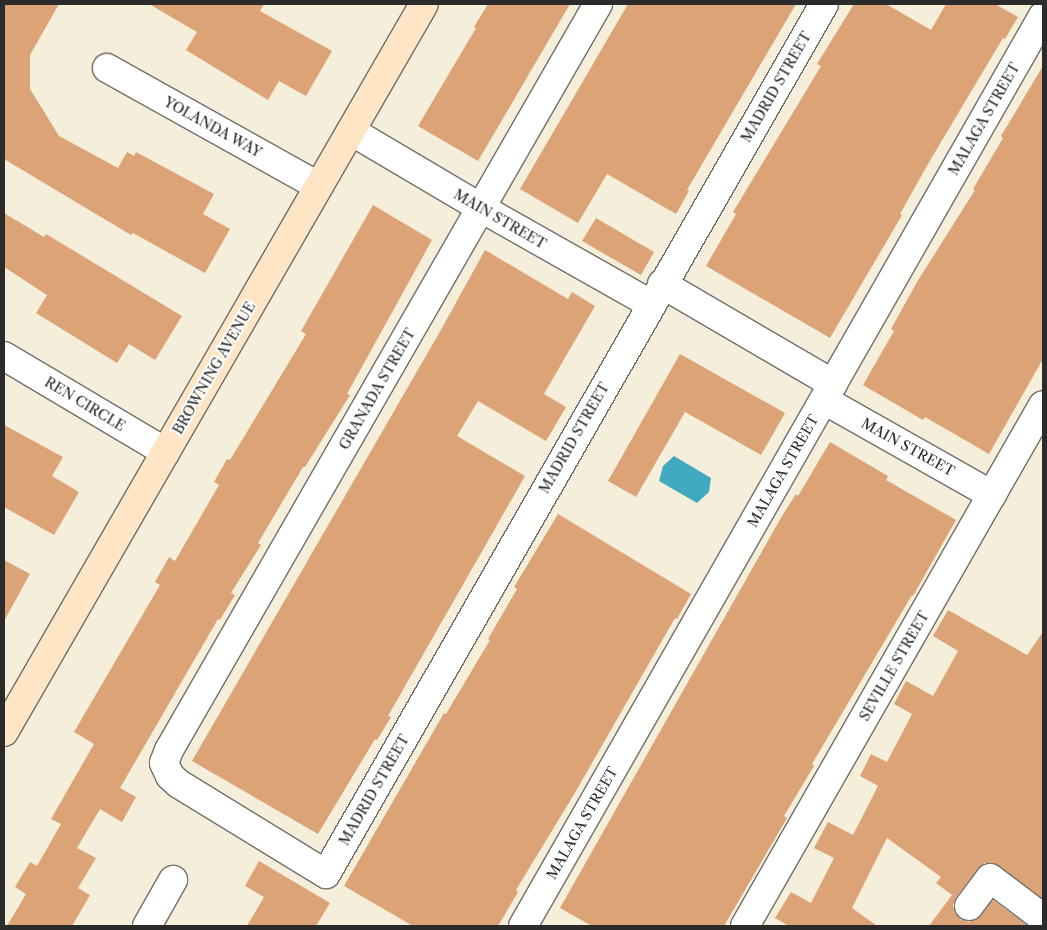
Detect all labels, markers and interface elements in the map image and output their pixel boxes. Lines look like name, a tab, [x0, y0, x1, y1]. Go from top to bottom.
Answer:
street label: MADRID STREET	[737, 29, 815, 145]
street label: MALAGA STREET	[945, 60, 1023, 178]
street label: YOLANDA WAY	[161, 93, 265, 161]
street label: MAIN STREET	[451, 186, 549, 252]
street label: BROWNING AVENUE	[169, 299, 259, 437]
street label: GRANADA STREET	[335, 325, 419, 453]
street label: REN CIRCLE	[42, 373, 128, 435]
street label: MADRID STREET	[535, 380, 613, 496]
street label: MALAGA STREET	[744, 412, 822, 530]
street label: MAIN STREET	[858, 414, 958, 480]
street label: SEVILLE STREET	[856, 608, 932, 724]
street label: MADRID STREET	[335, 732, 413, 848]
street label: MALAGA STREET	[543, 764, 621, 882]

